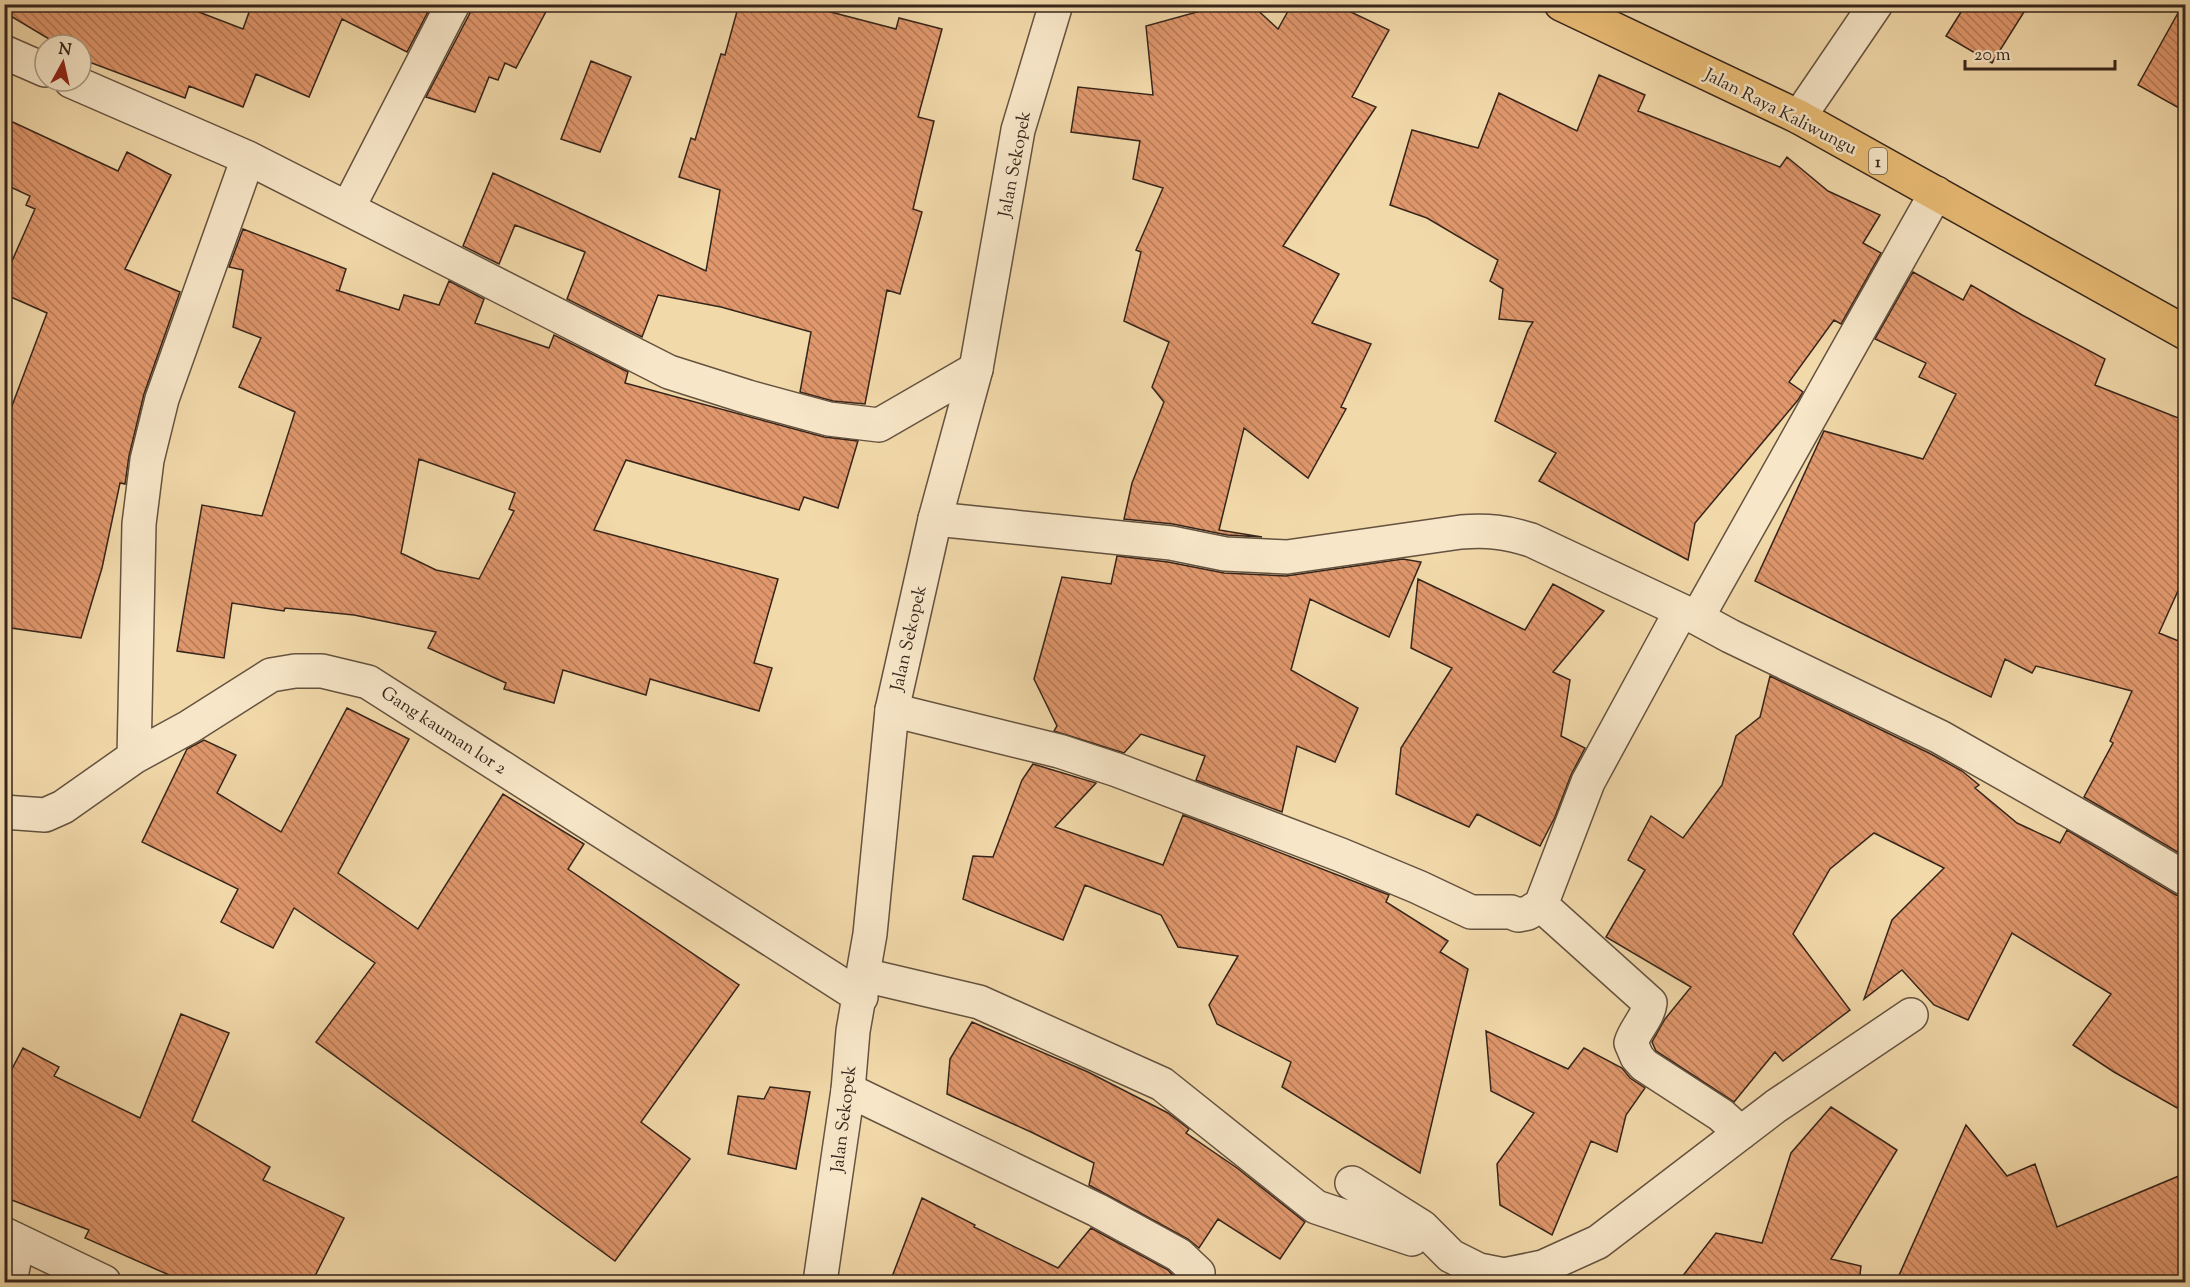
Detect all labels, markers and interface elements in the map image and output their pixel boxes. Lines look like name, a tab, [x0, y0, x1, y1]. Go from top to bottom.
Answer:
north arrow	[33, 33, 93, 93]
scale bar	[1965, 33, 2115, 71]
text: N	[57, 38, 73, 63]
text: 20 m	[1974, 43, 2011, 69]
street label: Jalan Raya Kaliwungu	[1698, 63, 1861, 163]
street label: Jalan Sekopek	[993, 109, 1039, 221]
road number: 1	[1869, 148, 1887, 174]
street label: Jalan Sekopek	[885, 583, 935, 695]
street label: Gang kauman lor 2	[375, 681, 512, 783]
street label: Jalan Sekopek	[825, 1064, 864, 1175]

